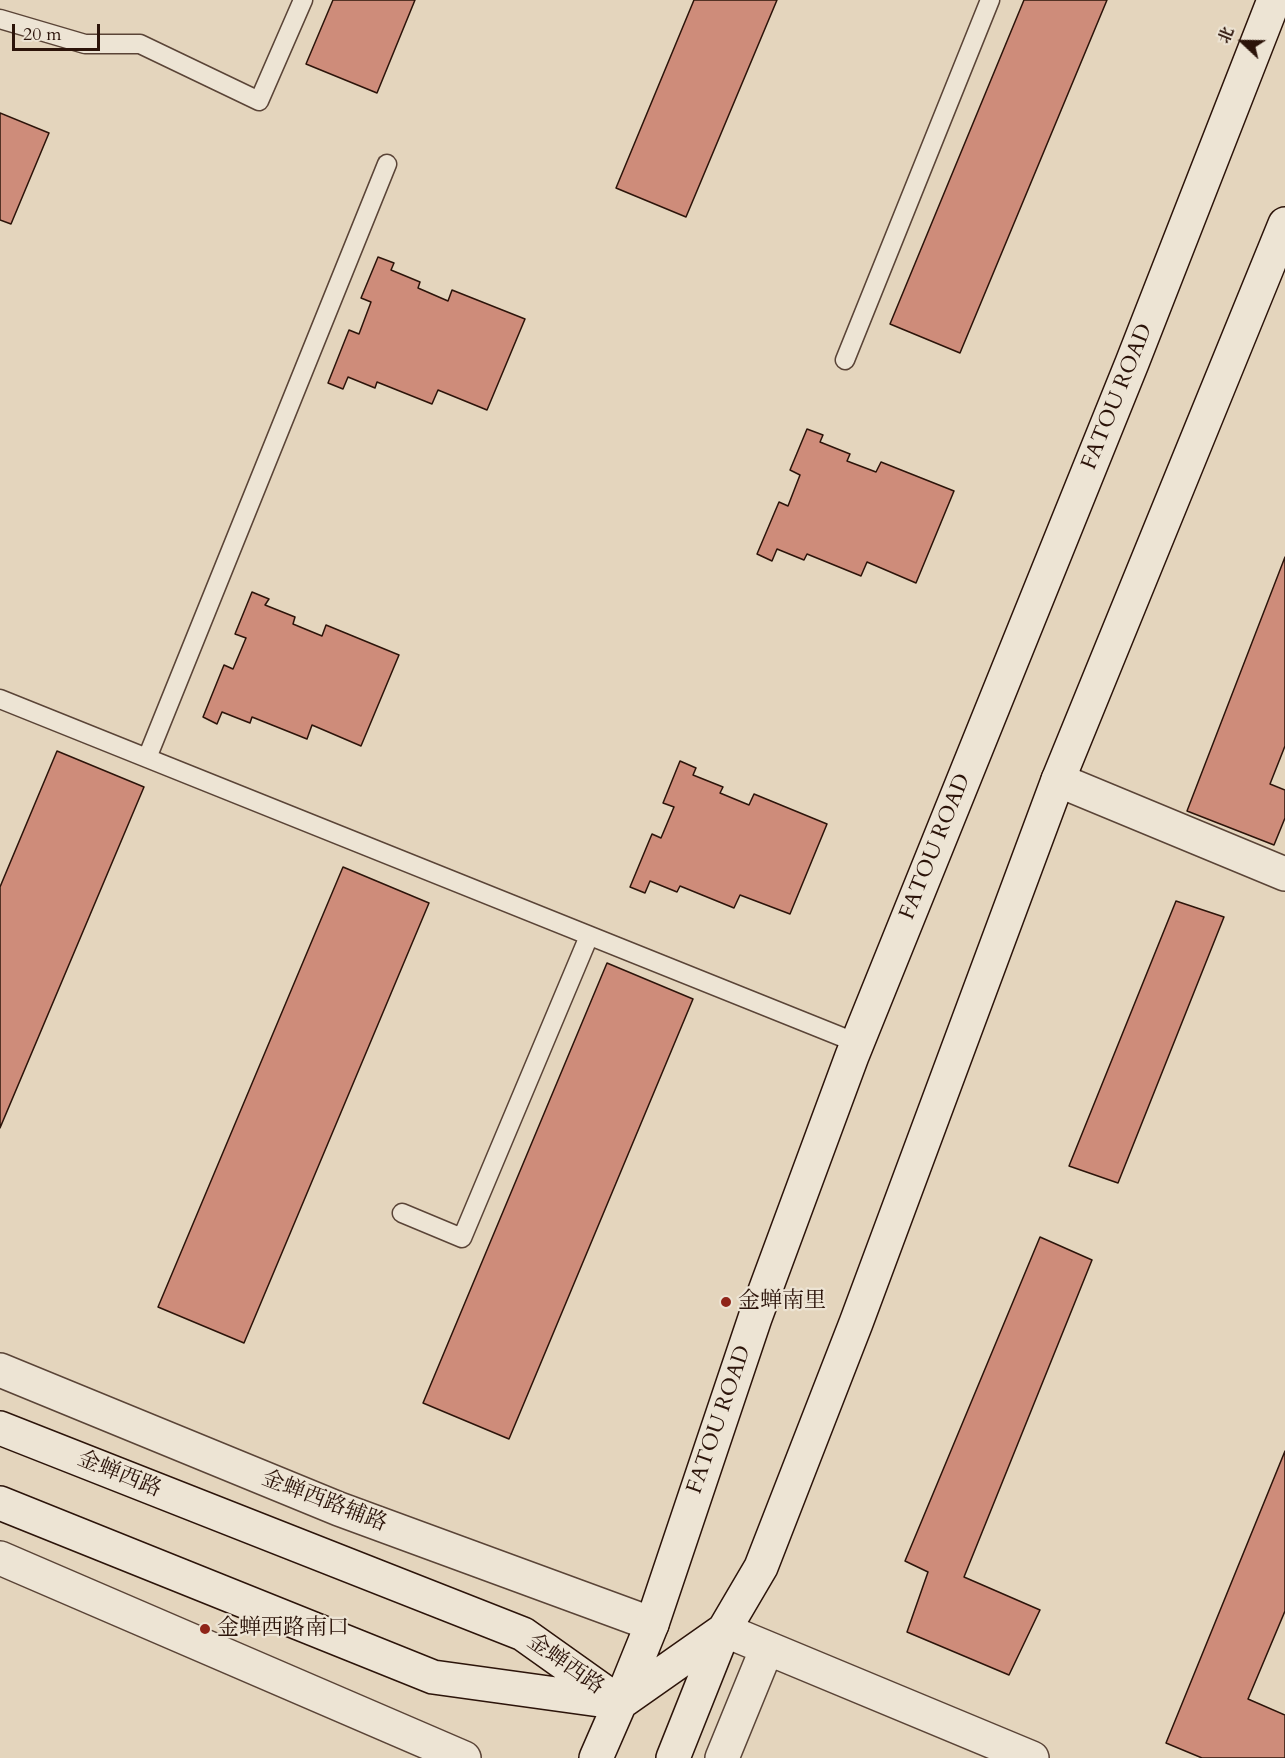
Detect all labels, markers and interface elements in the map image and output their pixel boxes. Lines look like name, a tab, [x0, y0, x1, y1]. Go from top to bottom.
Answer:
scale bar	[15, 12, 104, 50]
north arrow	[1213, 12, 1273, 72]
text: 20 m	[23, 22, 62, 47]
text: 北	[1213, 24, 1240, 47]
street label: FATOU ROAD	[1077, 320, 1159, 474]
street label: FATOU ROAD	[895, 770, 977, 924]
place label: 金蝉南里	[738, 1289, 826, 1315]
marker: 金蝉南里	[719, 1295, 733, 1309]
street label: FATOU ROAD	[682, 1342, 758, 1498]
street label: 金蝉西路	[73, 1446, 165, 1504]
street label: 金蝉西路辅路	[258, 1466, 390, 1538]
place label: 金蝉西路南口	[217, 1616, 349, 1642]
marker: 金蝉西路南口	[198, 1622, 212, 1636]
street label: 金蝉西路	[521, 1629, 609, 1701]

